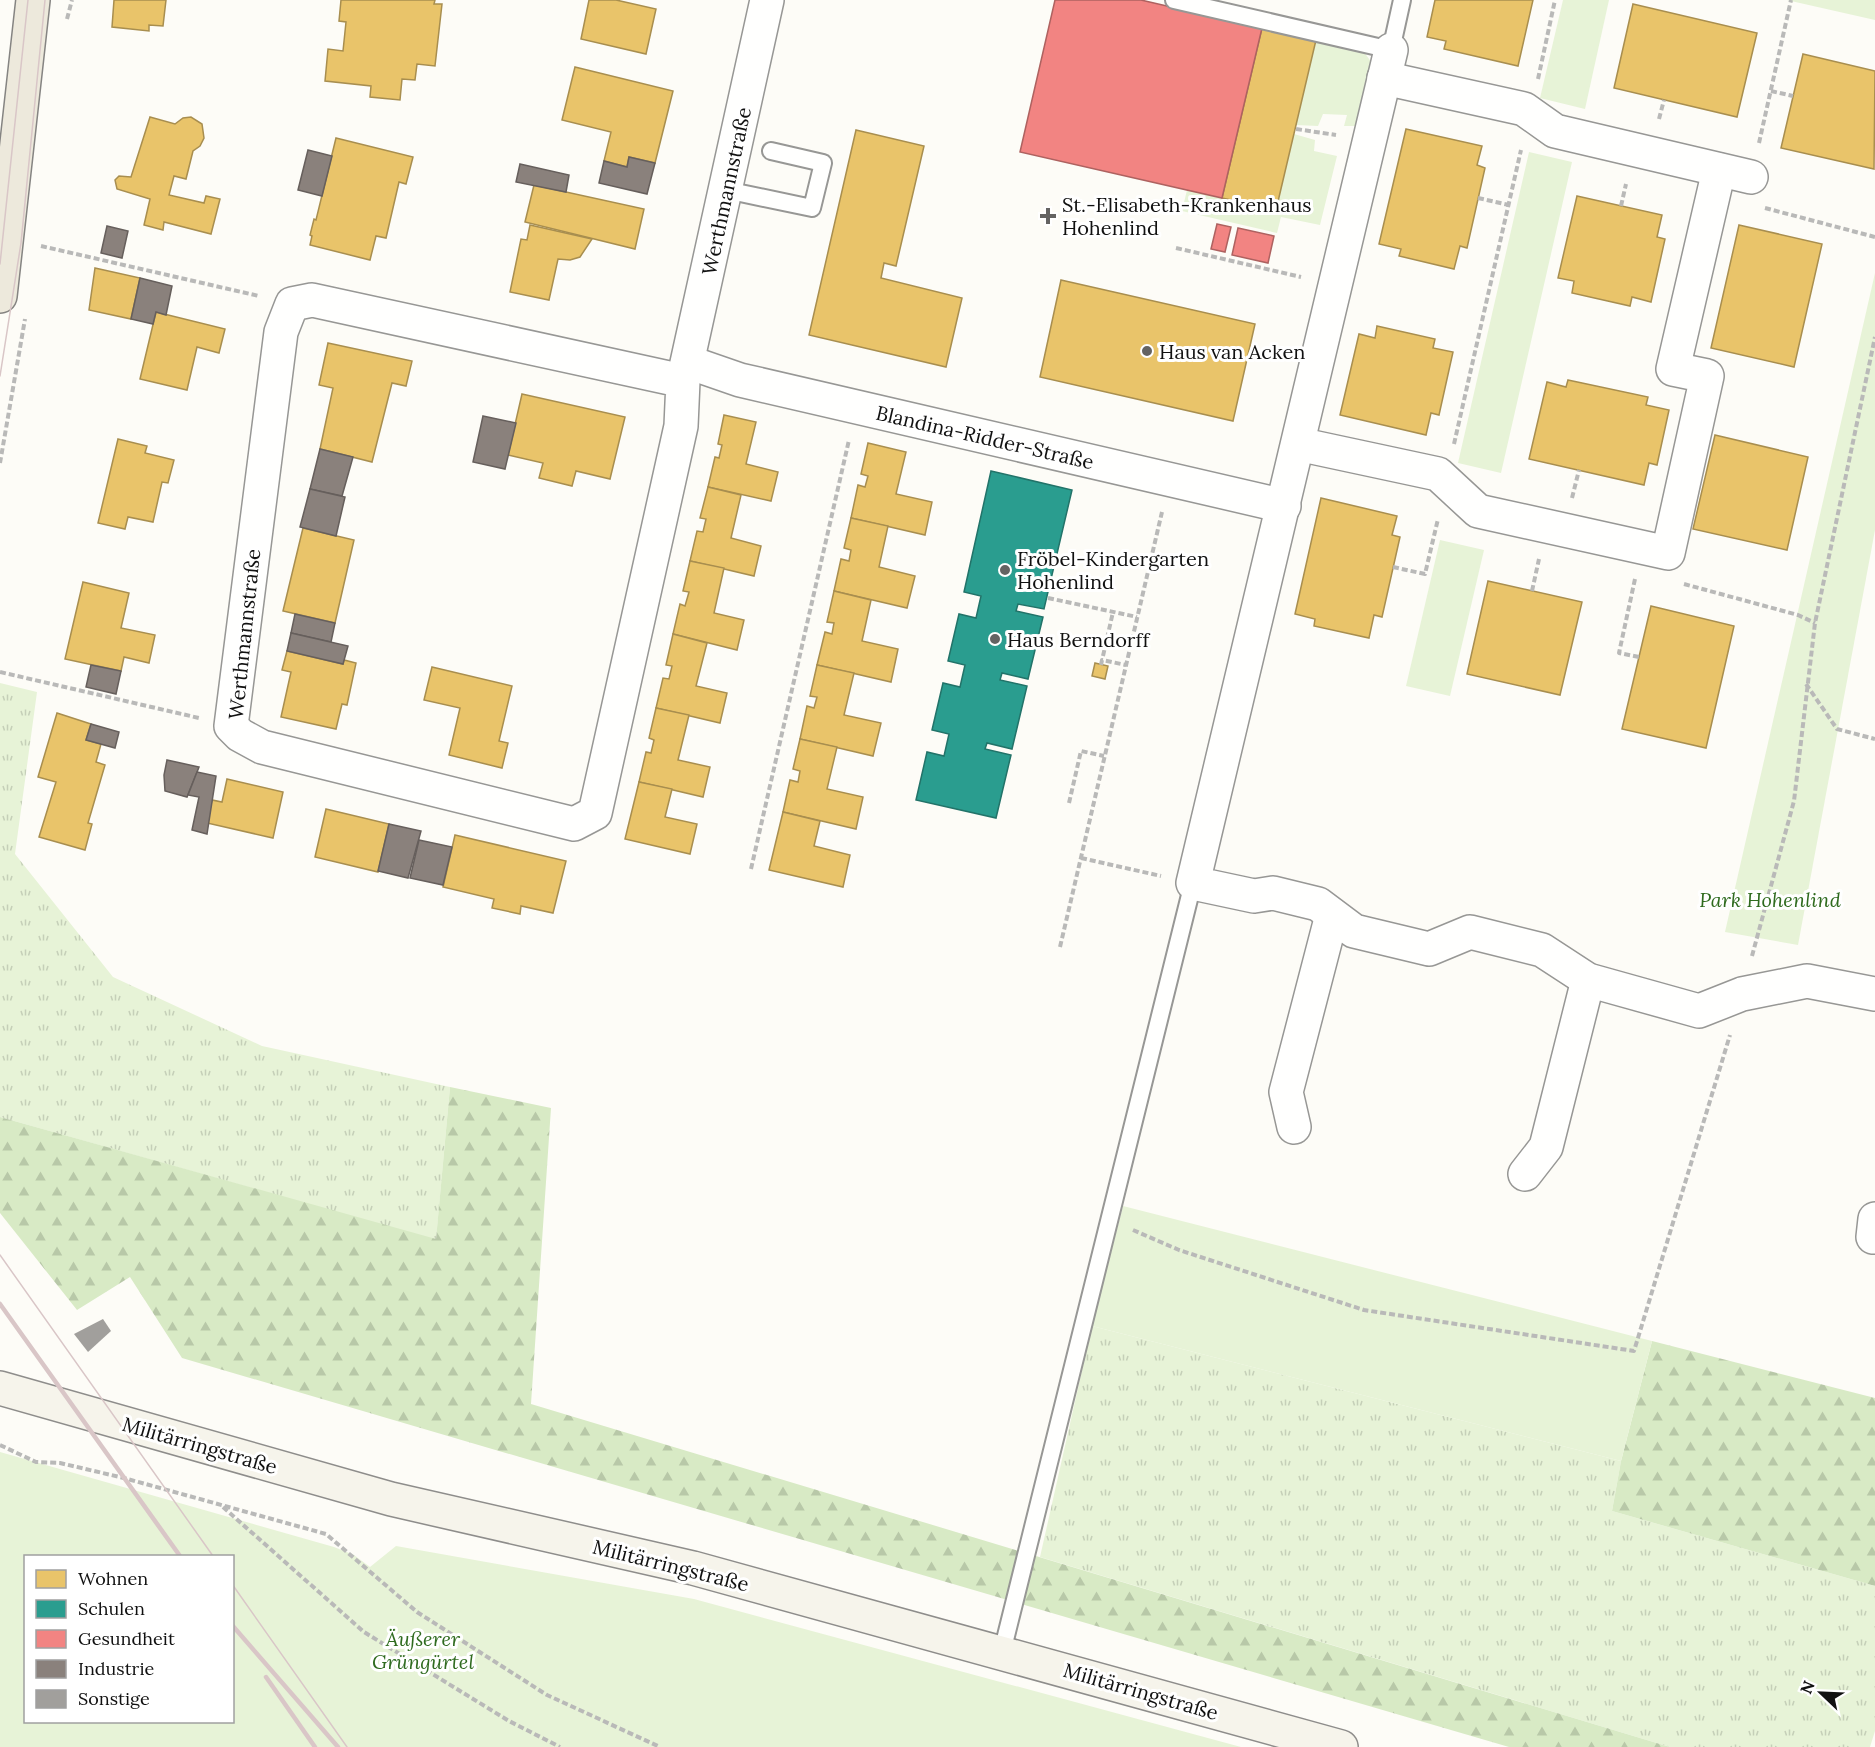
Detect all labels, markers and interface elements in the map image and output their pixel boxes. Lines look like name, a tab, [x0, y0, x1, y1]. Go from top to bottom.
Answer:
street label: Werthmannstraße	[696, 104, 756, 277]
place label: St.-Elisabeth-Krankenhaus Hohenlind	[1062, 192, 1312, 240]
marker: St.-Elisabeth-Krankenhaus Hohenlind	[1039, 207, 1057, 225]
place label: Haus van Acken	[1159, 339, 1305, 364]
marker: Haus van Acken	[1140, 344, 1154, 358]
street label: Blandina-Ridder-Straße	[874, 400, 1097, 474]
place label: Fröbel-Kindergarten Hohenlind	[1017, 546, 1209, 594]
street label: Werthmannstraße	[223, 547, 265, 720]
marker: Fröbel-Kindergarten Hohenlind	[998, 563, 1012, 577]
place label: Haus Berndorff	[1007, 627, 1150, 652]
marker: Haus Berndorff	[988, 632, 1002, 646]
park label: Park Hohenlind	[1699, 887, 1842, 912]
street label: Militärringstraße	[120, 1411, 280, 1479]
street label: Militärringstraße	[590, 1534, 752, 1597]
legend	[24, 1555, 234, 1723]
text: Wohnen	[78, 1567, 148, 1590]
text: Schulen	[78, 1597, 145, 1620]
park label: Äußerer Grüngürtel	[372, 1626, 474, 1674]
text: Gesundheit	[78, 1627, 175, 1650]
text: Industrie	[78, 1657, 154, 1680]
street label: Militärringstraße	[1061, 1657, 1221, 1725]
north arrow	[1791, 1663, 1851, 1723]
text: N	[1796, 1678, 1819, 1697]
text: Sonstige	[78, 1687, 150, 1710]

